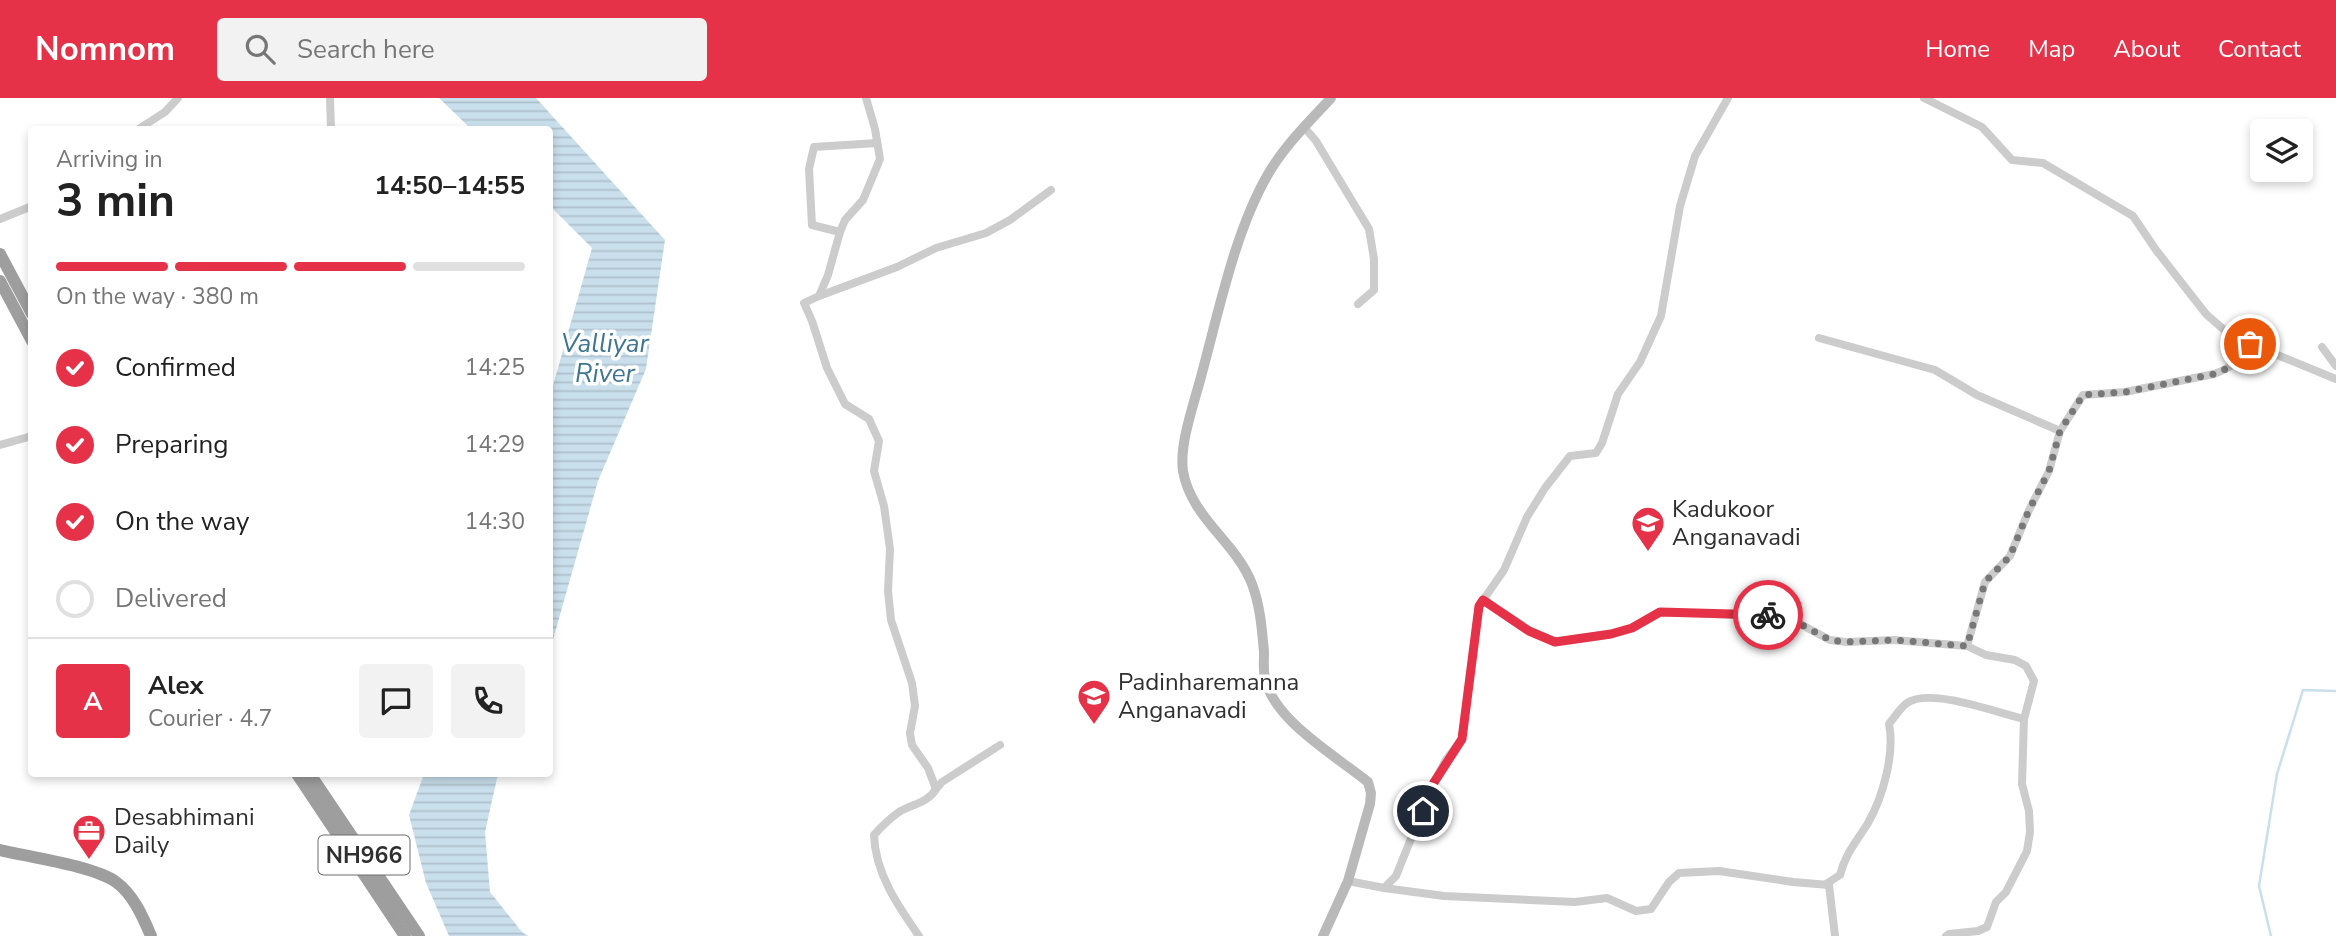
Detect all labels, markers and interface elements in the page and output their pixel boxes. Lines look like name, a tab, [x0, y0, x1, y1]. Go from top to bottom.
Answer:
search box	[217, 18, 707, 81]
text: Nomnom	[35, 27, 175, 72]
icon: search	[241, 30, 279, 68]
text: Search here	[297, 32, 435, 67]
text: Home	[1925, 33, 1990, 65]
text: Map	[2028, 33, 2075, 65]
text: About	[2113, 33, 2180, 65]
text: Contact	[2218, 33, 2301, 65]
map controls	[2250, 119, 2313, 182]
button: layers	[2250, 119, 2313, 182]
text: Arriving in	[56, 144, 163, 175]
text: 14:50–14:55	[374, 168, 525, 203]
text: 3 min	[56, 169, 175, 232]
text: On the way · 380 m	[56, 281, 259, 312]
pin	[2220, 314, 2280, 374]
icon: bag	[2231, 325, 2269, 363]
water label: Valliyar River	[561, 326, 650, 391]
icon: check	[56, 349, 94, 387]
text: Confirmed	[115, 350, 236, 385]
text: 14:25	[465, 352, 525, 383]
icon: check	[56, 426, 94, 464]
text: Preparing	[115, 427, 228, 462]
text: 14:29	[465, 429, 525, 460]
place label: Kadukoor Anganavadi	[1672, 493, 1801, 553]
icon: check	[56, 503, 94, 541]
text: On the way	[115, 504, 249, 539]
school or university icon: Kadukoor Anganavadi	[1629, 504, 1667, 553]
text: 14:30	[465, 506, 525, 537]
courier	[1733, 580, 1803, 650]
text: Delivered	[115, 581, 227, 616]
icon: bike	[1749, 596, 1787, 634]
button: chat	[359, 664, 433, 738]
button: phone	[451, 664, 525, 738]
place label: Padinharemanna Anganavadi	[1118, 666, 1299, 726]
text: Alex	[148, 668, 204, 703]
school or university icon: Padinharemanna Anganavadi	[1075, 677, 1113, 726]
text: A	[83, 684, 103, 719]
text: Courier · 4.7	[148, 703, 272, 734]
pin	[1393, 781, 1453, 841]
icon: home	[1404, 792, 1442, 830]
place label: Desabhimani Daily	[114, 801, 255, 861]
office icon: Desabhimani Daily	[70, 812, 108, 861]
road number: NH966	[318, 835, 410, 874]

